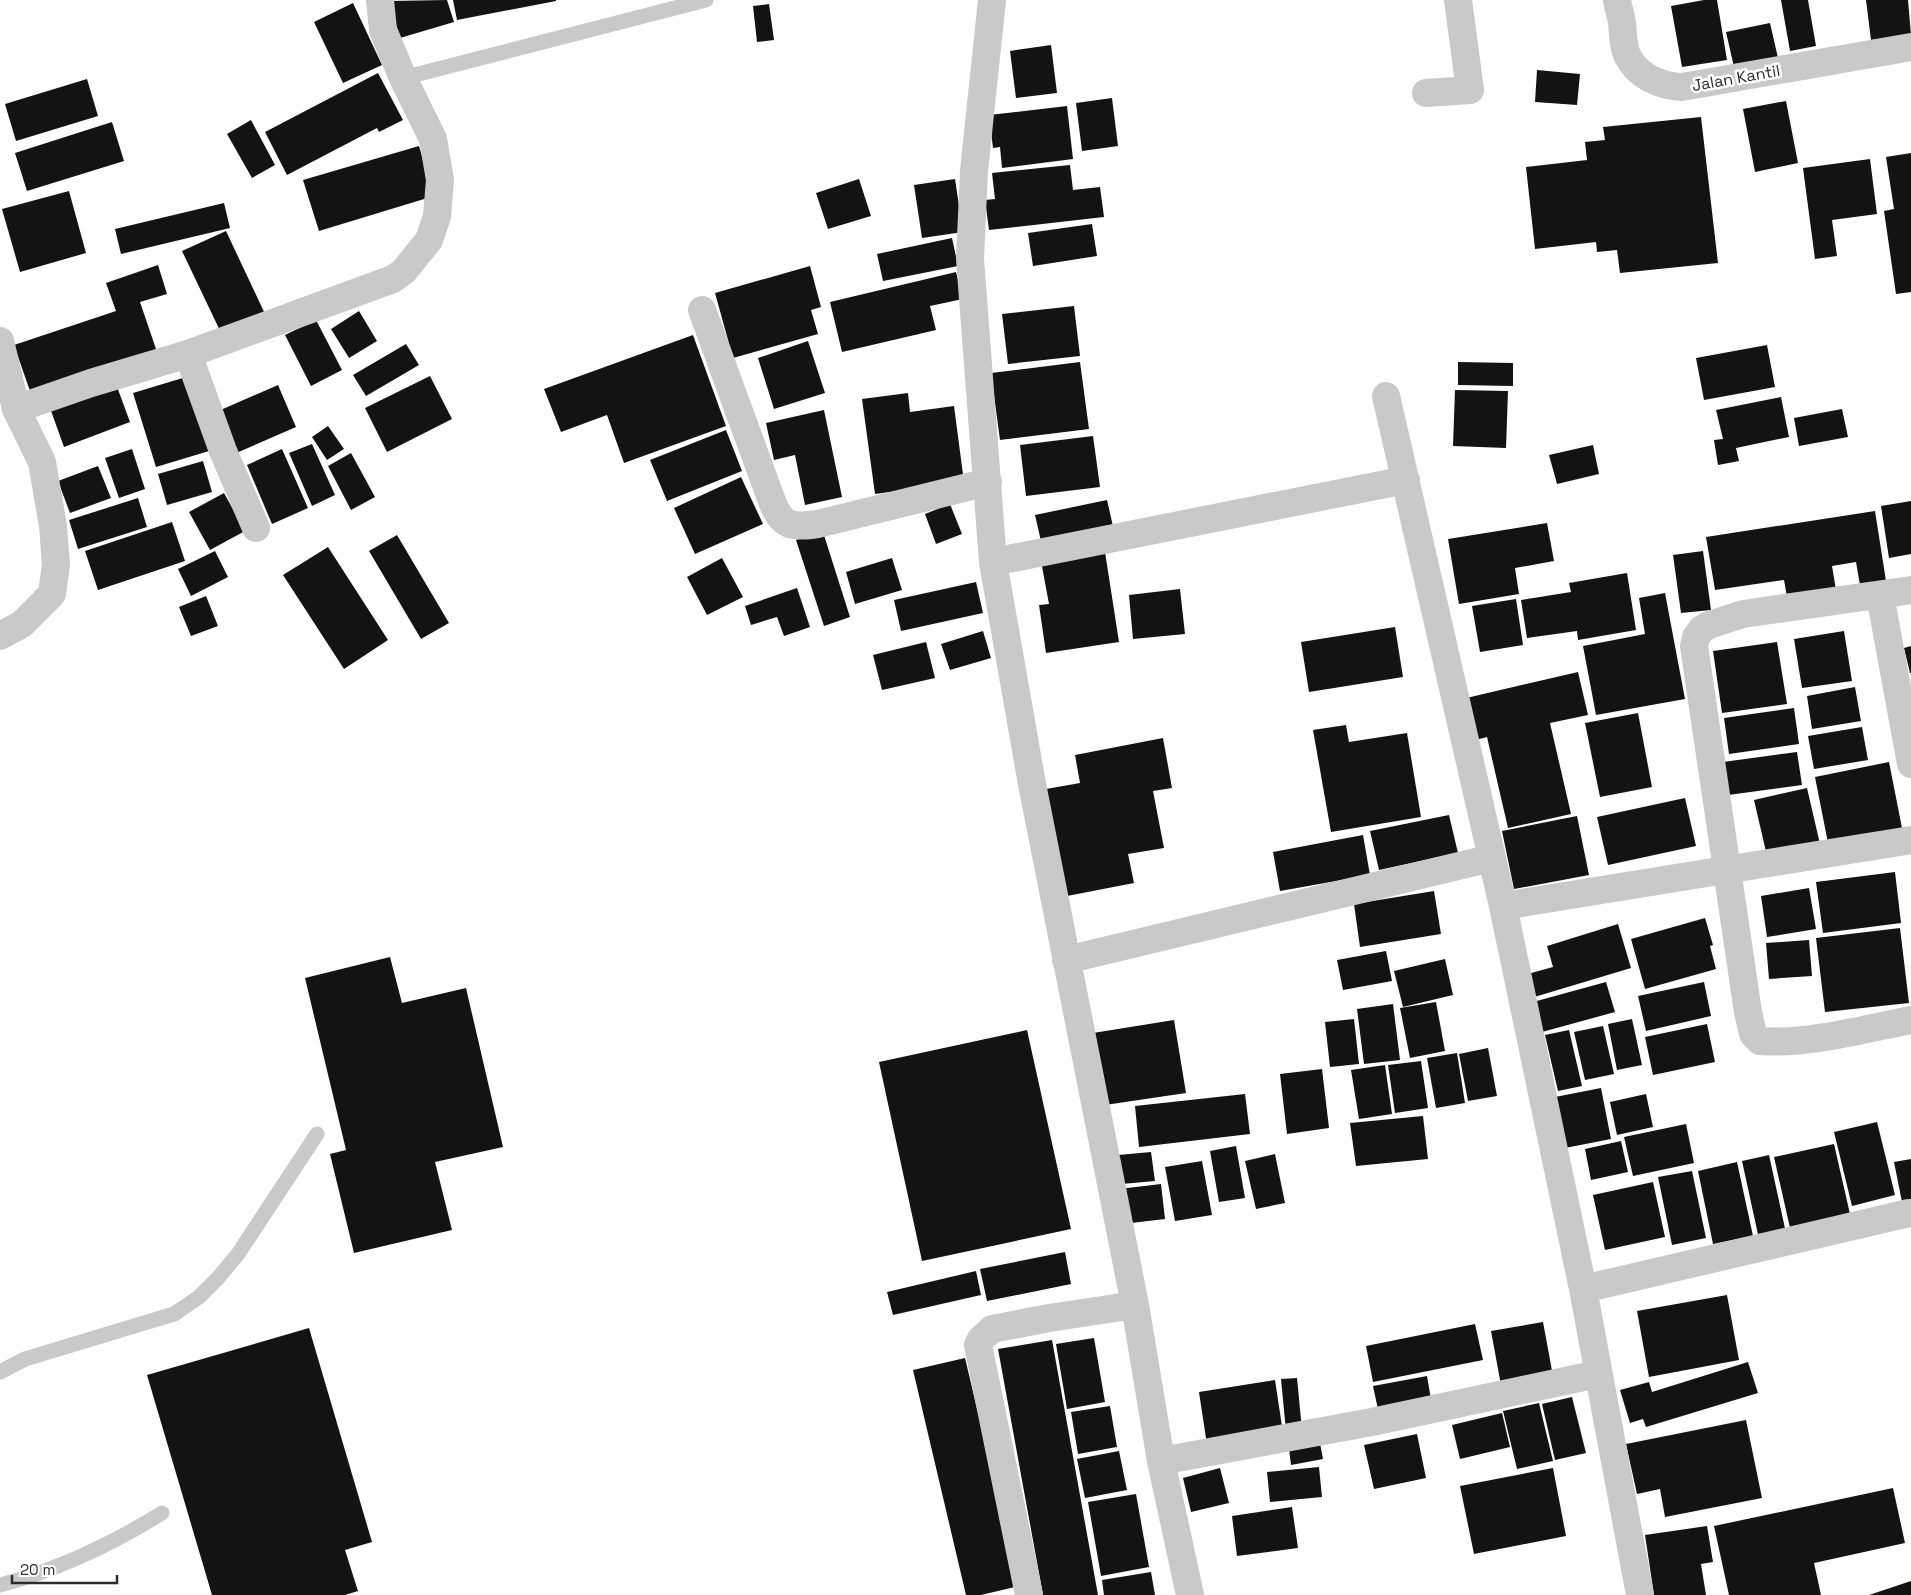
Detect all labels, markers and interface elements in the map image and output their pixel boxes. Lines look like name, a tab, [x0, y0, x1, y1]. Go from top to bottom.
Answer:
street label: Jalan Kantil	[1690, 60, 1782, 96]
scale bar	[12, 1552, 118, 1584]
text: 20 m	[20, 1560, 55, 1579]

